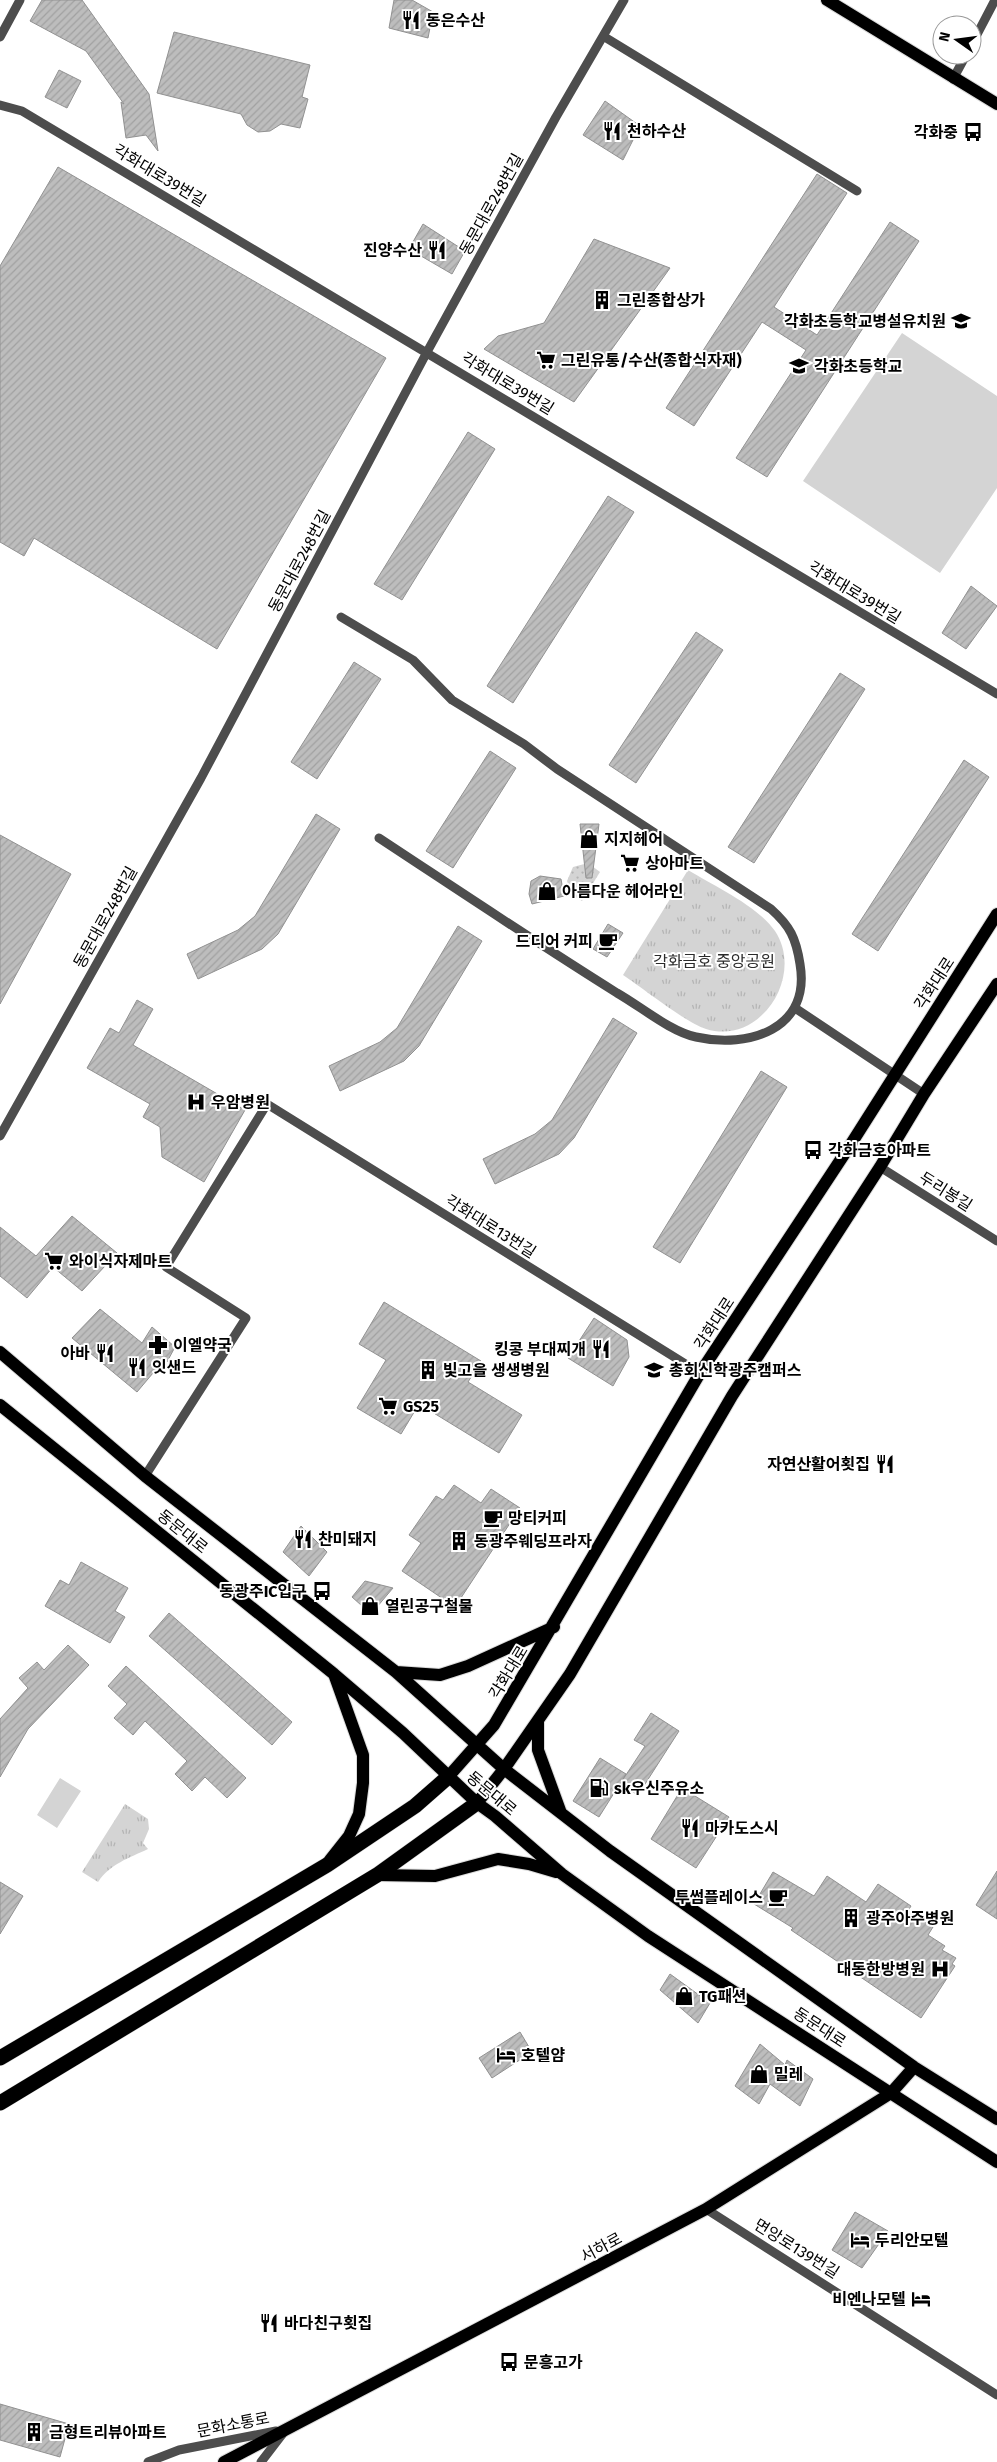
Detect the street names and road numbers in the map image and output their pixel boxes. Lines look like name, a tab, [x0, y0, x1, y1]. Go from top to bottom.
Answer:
street label: 각화대로39번길	[110, 140, 209, 210]
street label: 동문대로248번길	[456, 150, 527, 258]
street label: 각화대로39번길	[458, 348, 557, 418]
street label: 동문대로248번길	[264, 507, 334, 616]
street label: 각화대로39번길	[805, 557, 904, 627]
street label: 동문대로248번길	[70, 863, 141, 971]
street label: 각화대로	[910, 953, 959, 1013]
street label: 두리봉길	[916, 1168, 976, 1215]
street label: 각화대로13번길	[442, 1191, 540, 1262]
street label: 각화대로	[690, 1293, 739, 1353]
street label: 동문대로	[154, 1505, 212, 1557]
street label: 각화대로	[485, 1642, 532, 1702]
street label: 동문대로	[463, 1767, 521, 1820]
street label: 동문대로	[790, 2003, 850, 2052]
street label: 면앙로139번길	[751, 2215, 843, 2282]
street label: 서하로	[577, 2229, 625, 2266]
street label: 문화소통로	[195, 2408, 271, 2441]

